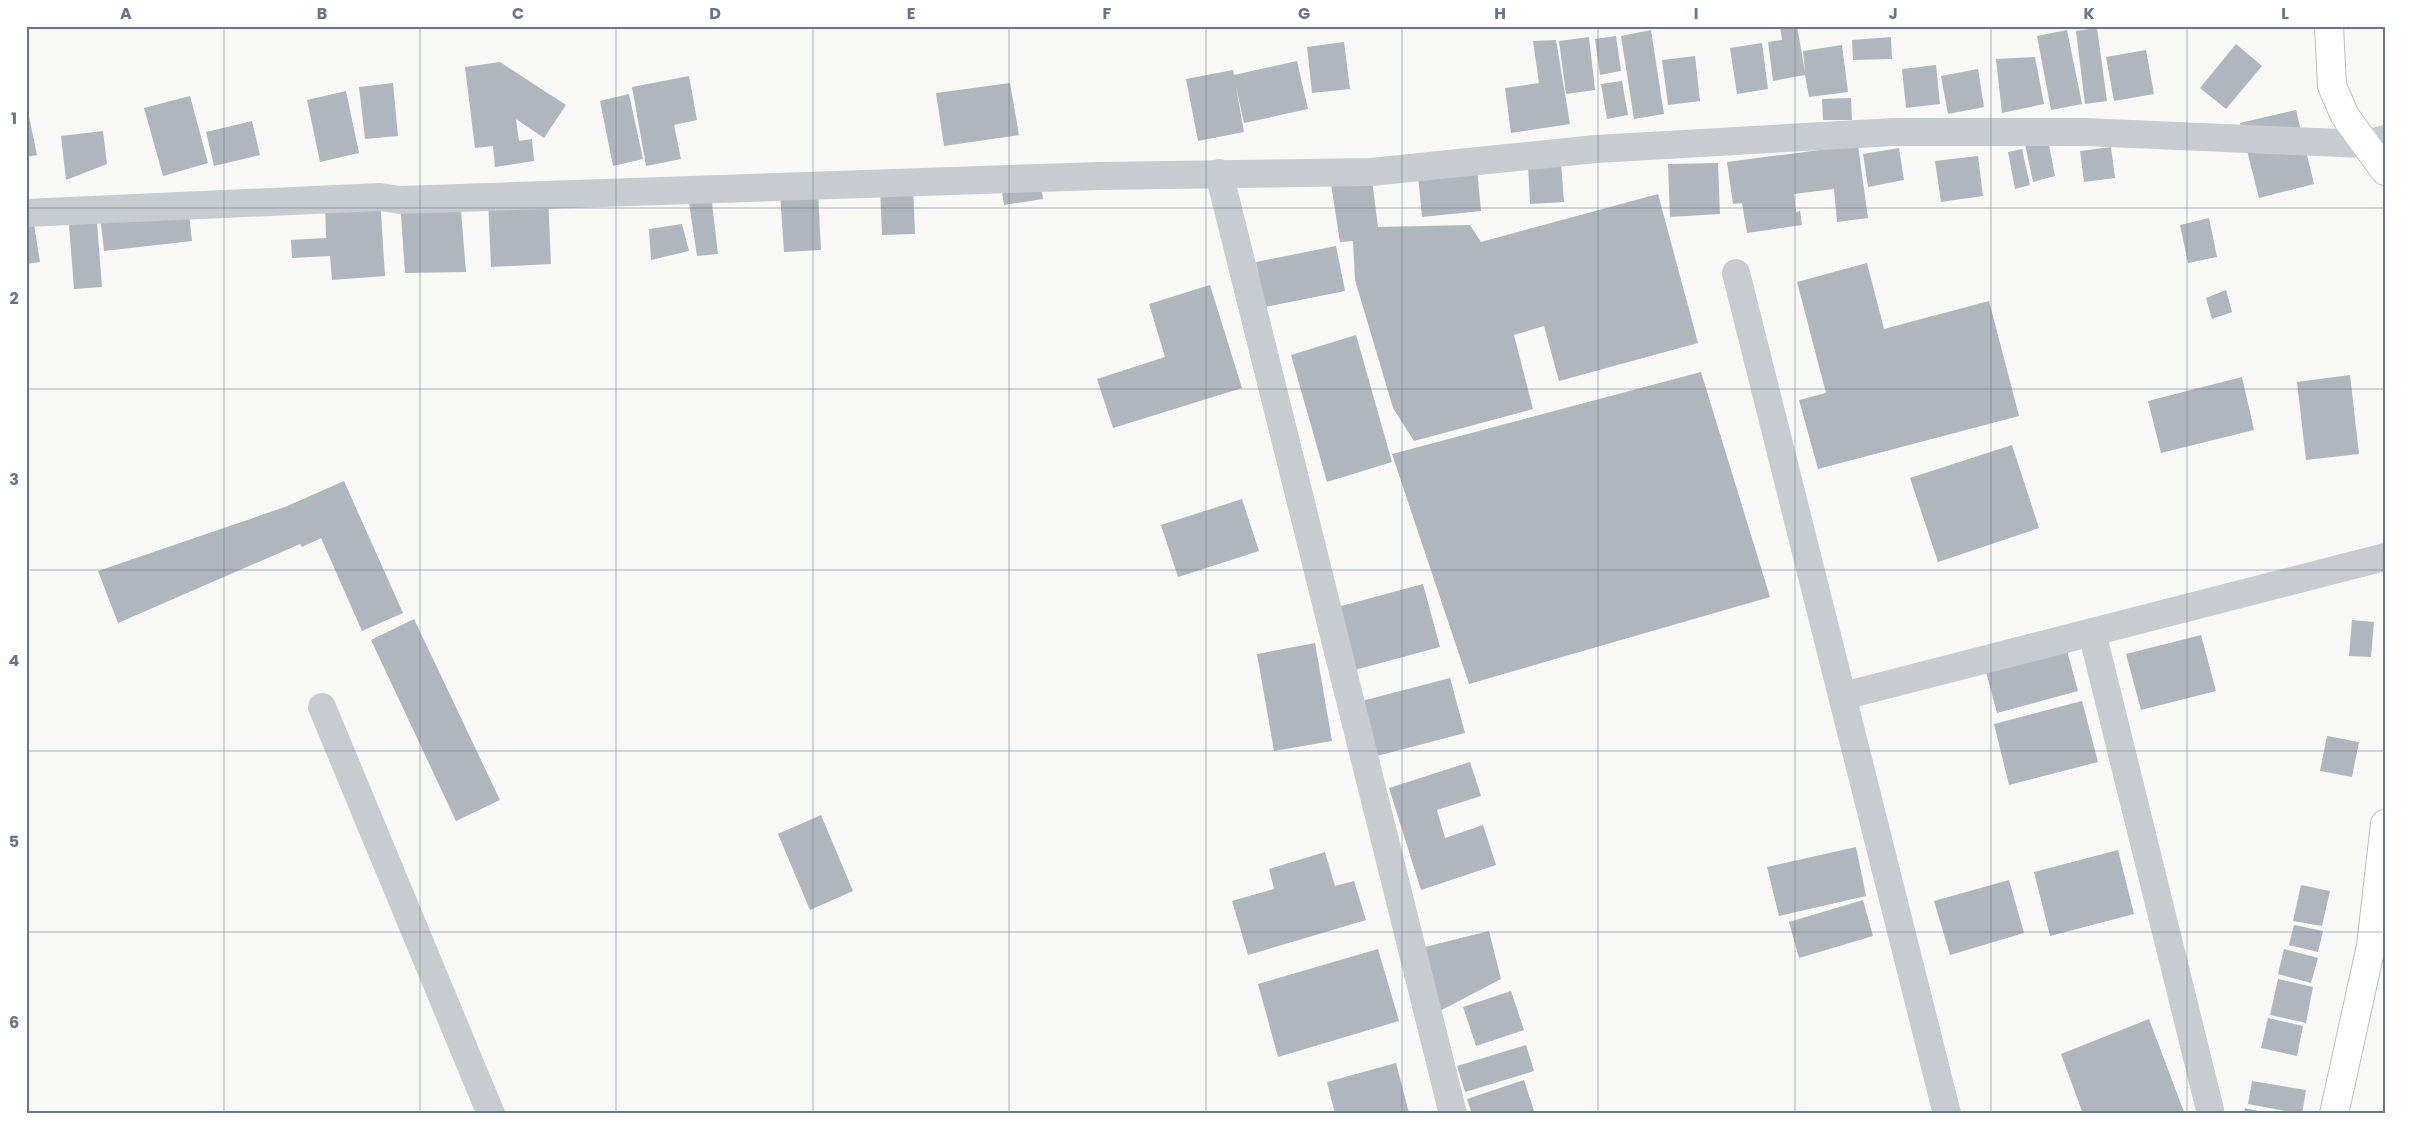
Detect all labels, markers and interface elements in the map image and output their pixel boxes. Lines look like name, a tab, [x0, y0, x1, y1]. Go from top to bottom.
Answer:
text: A	[120, 2, 132, 25]
text: B	[317, 2, 327, 25]
text: C	[512, 2, 524, 25]
text: D	[709, 2, 721, 25]
text: E	[907, 2, 915, 25]
text: F	[1103, 2, 1112, 25]
text: G	[1298, 2, 1310, 25]
text: H	[1494, 2, 1506, 25]
text: I	[1694, 2, 1698, 25]
text: J	[1888, 2, 1898, 25]
text: K	[2083, 2, 2095, 25]
text: L	[2281, 2, 2289, 25]
text: 1	[11, 107, 17, 130]
text: 2	[9, 287, 19, 310]
text: 3	[9, 468, 19, 491]
text: 4	[9, 649, 20, 672]
text: 5	[9, 830, 19, 853]
text: 6	[9, 1011, 19, 1034]

